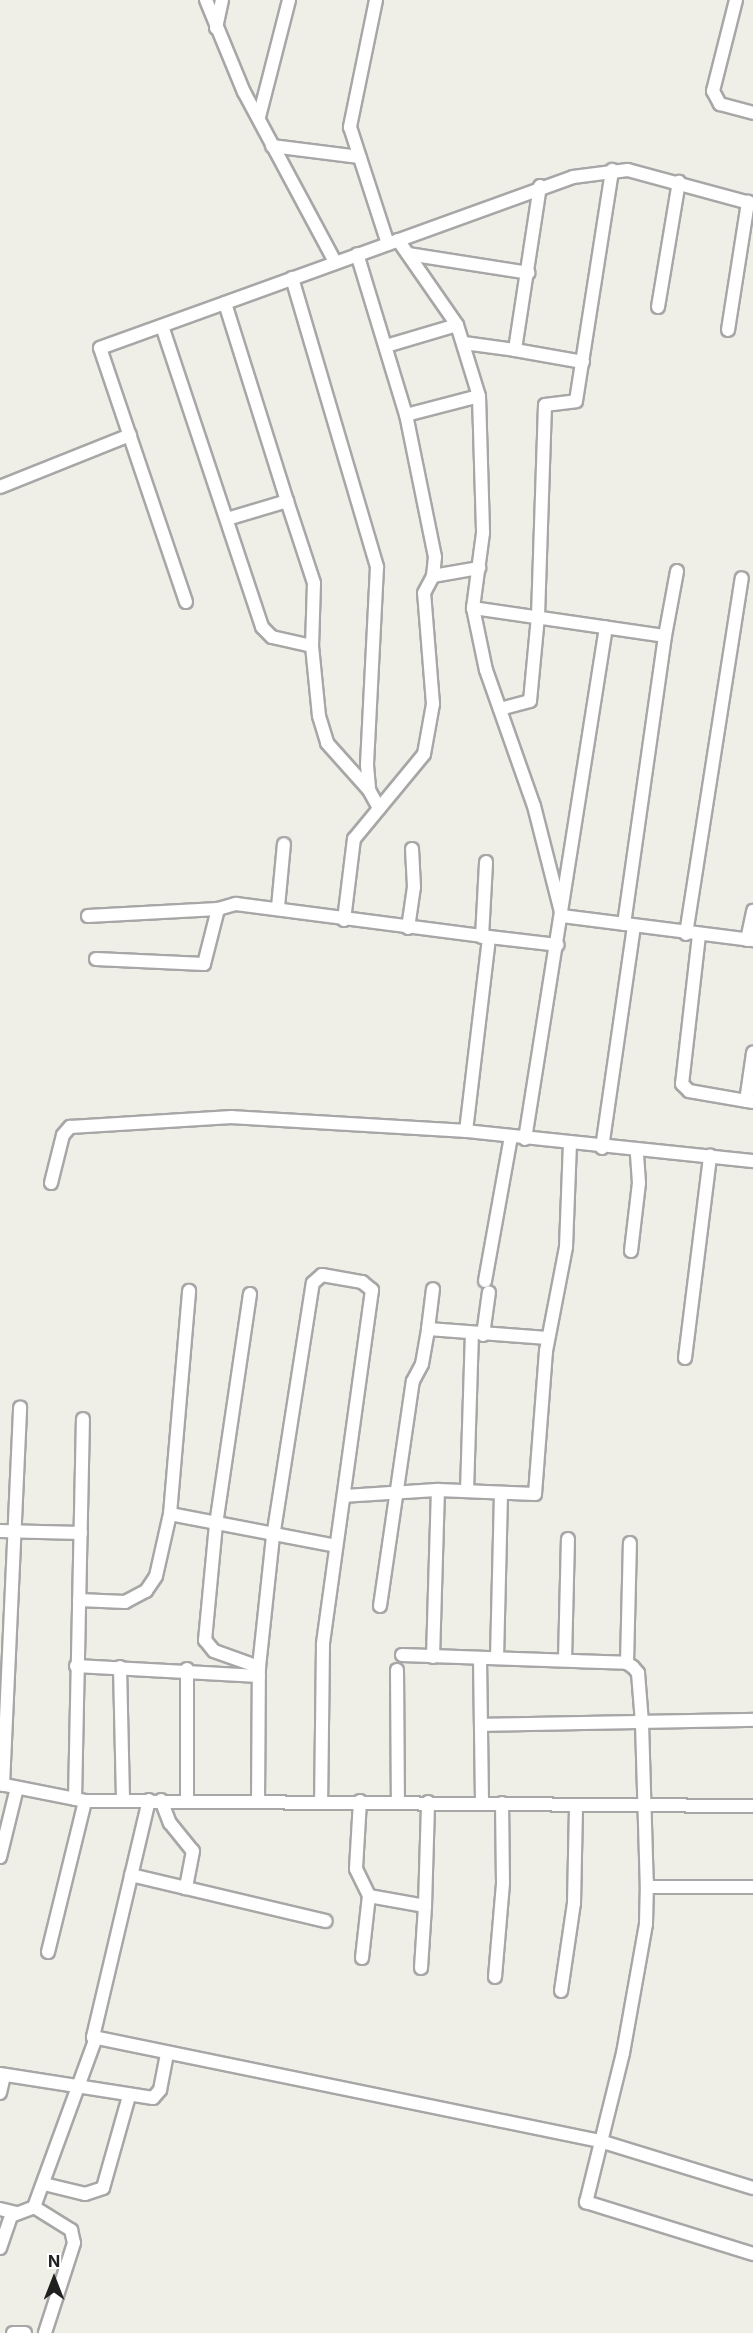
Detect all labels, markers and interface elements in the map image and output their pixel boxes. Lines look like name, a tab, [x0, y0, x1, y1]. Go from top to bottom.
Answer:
north arrow	[24, 2249, 84, 2309]
text: N	[48, 2251, 60, 2271]

